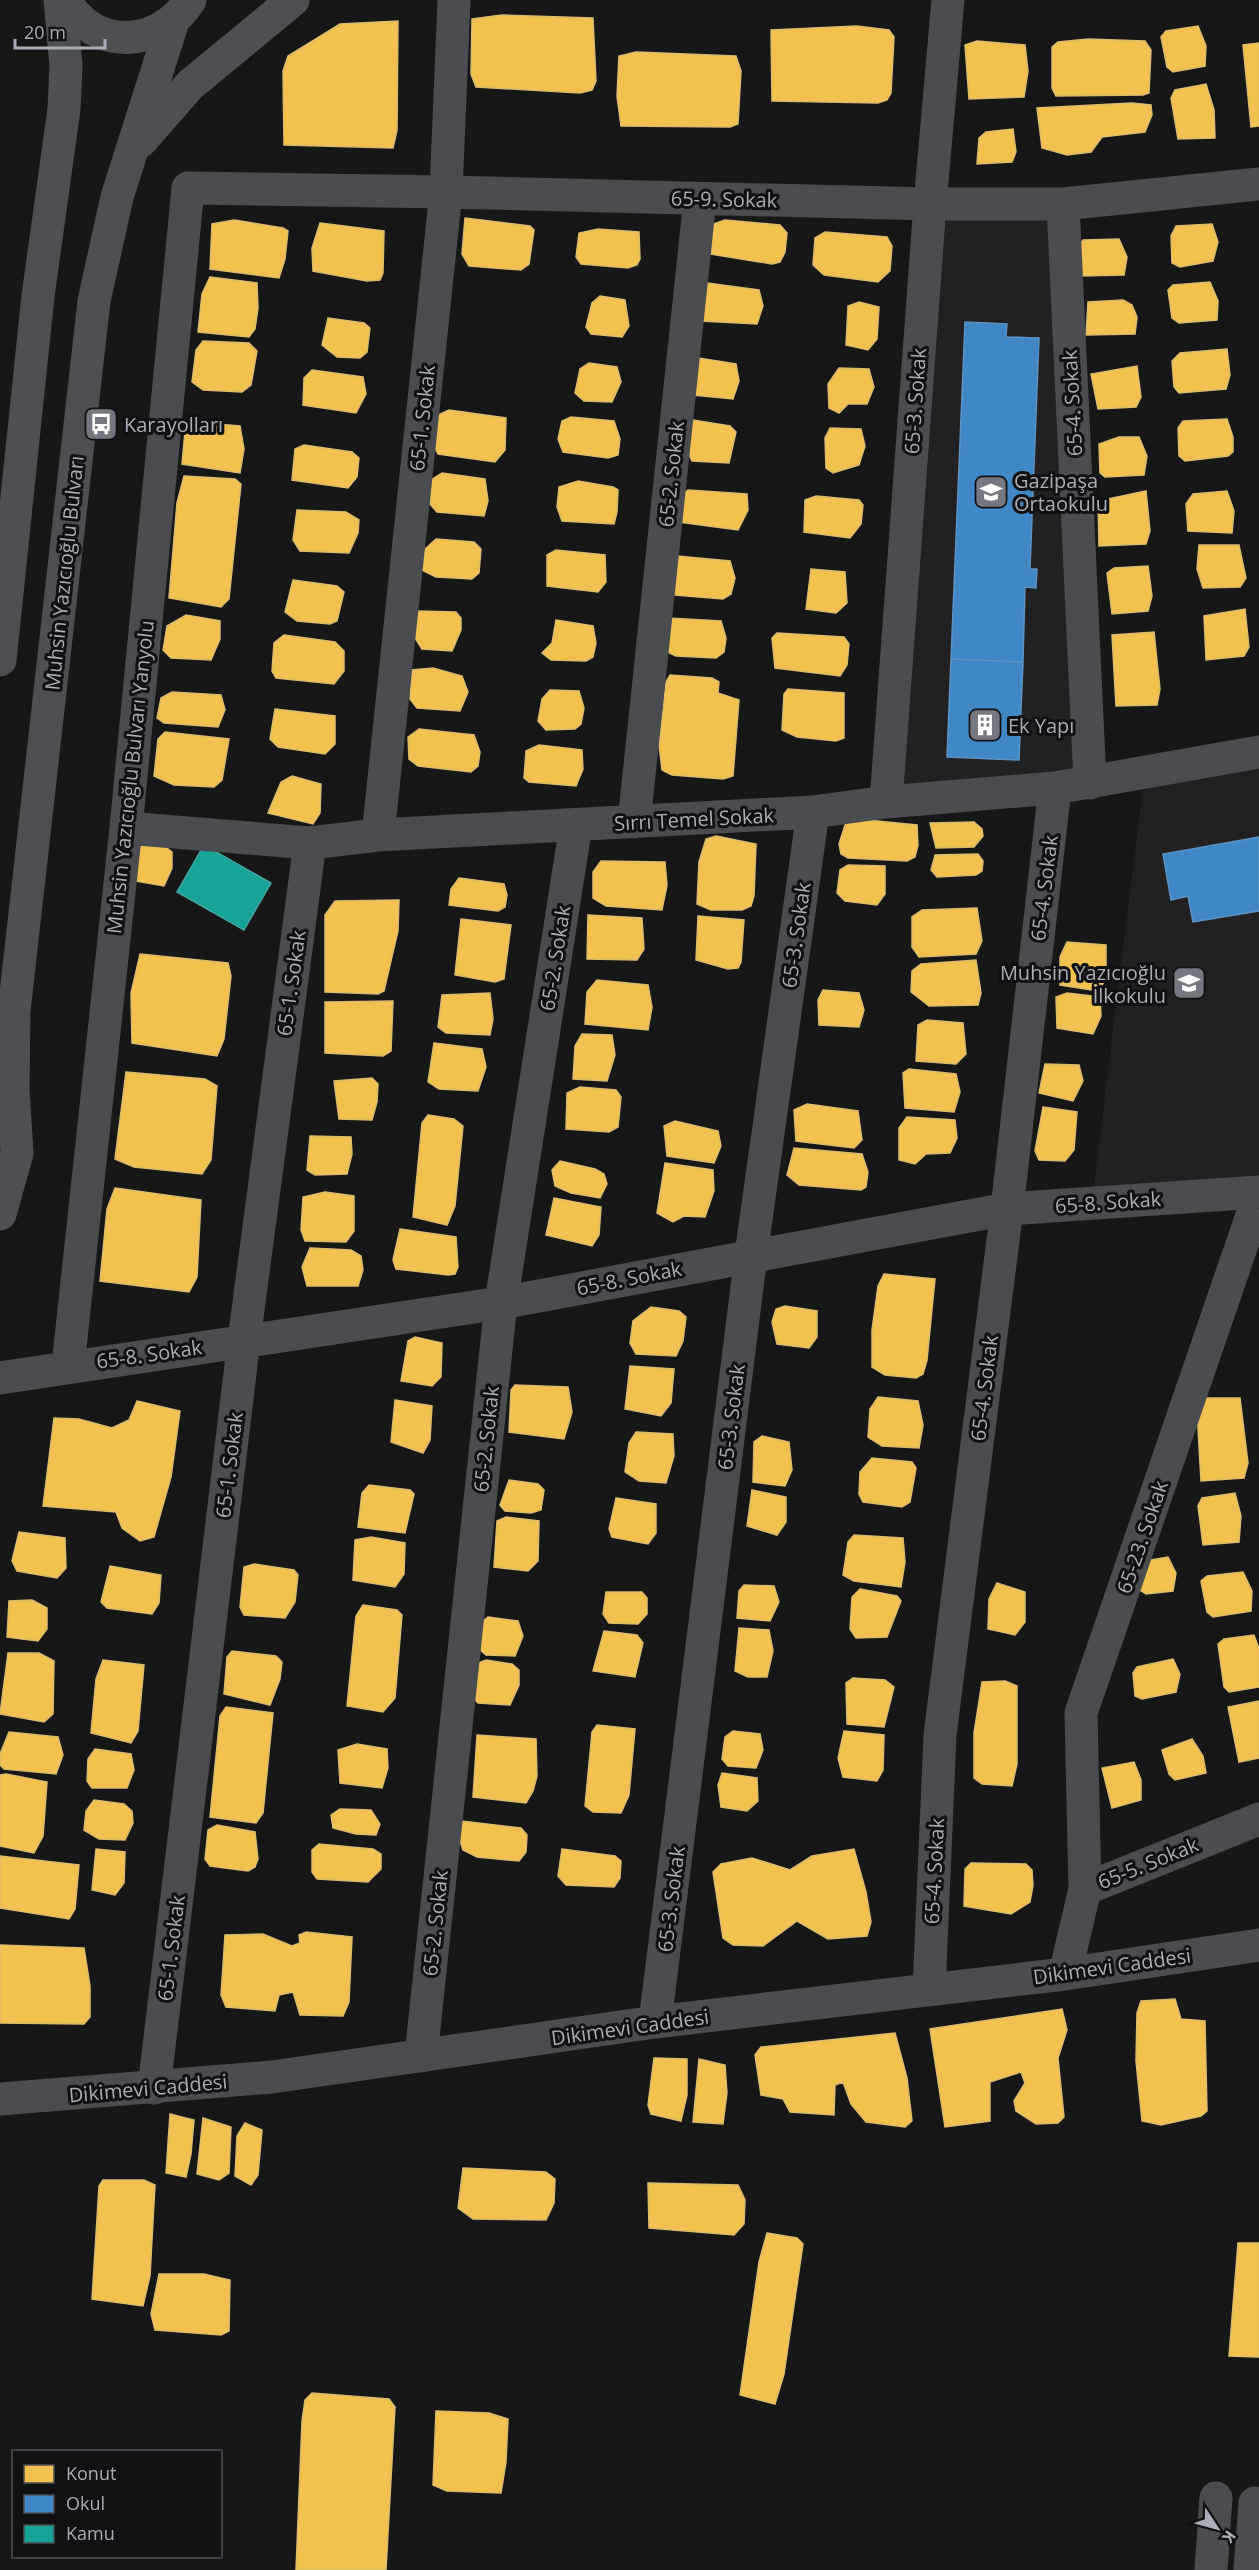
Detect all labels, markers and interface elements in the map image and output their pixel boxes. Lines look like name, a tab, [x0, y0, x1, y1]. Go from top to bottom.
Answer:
scale bar	[15, 12, 105, 50]
text: 20 m	[24, 20, 66, 44]
street label: 65-9. Sokak	[671, 185, 778, 213]
street label: 65-3. Sokak	[898, 347, 932, 455]
street label: 65-4. Sokak	[1056, 349, 1088, 457]
street label: 65-1. Sokak	[403, 363, 441, 472]
bus stop icon: Karayolları	[83, 406, 119, 442]
place label: Karayolları	[124, 411, 223, 438]
street label: 65-2. Sokak	[652, 419, 690, 528]
street label: Muhsin Yazıcıoğlu Bulvarı	[38, 454, 90, 692]
place label: Gazipaşa Ortaokulu	[1014, 467, 1108, 517]
school or university icon: Gazipaşa Ortaokulu	[973, 474, 1009, 510]
street label: Muhsin Yazıcıoğlu Bulvarı Yanyolu	[100, 619, 160, 935]
building icon: Ek Yapı	[967, 707, 1003, 743]
place label: Ek Yapı	[1008, 712, 1074, 739]
street label: Sırrı Temel Sokak	[613, 801, 775, 837]
street label: 65-4. Sokak	[1024, 833, 1064, 942]
street label: 65-3. Sokak	[775, 880, 817, 990]
street label: 65-2. Sokak	[533, 903, 577, 1013]
street label: 65-1. Sokak	[270, 928, 312, 1038]
place label: Muhsin Yazıcıoğlu İlkokulu	[1000, 959, 1166, 1009]
school or university icon: Muhsin Yazıcıoğlu İlkokulu	[1171, 965, 1207, 1001]
street label: 65-8. Sokak	[1054, 1185, 1162, 1219]
street label: 65-8. Sokak	[574, 1255, 684, 1301]
street label: 65-8. Sokak	[94, 1333, 204, 1375]
street label: 65-4. Sokak	[964, 1333, 1004, 1442]
street label: 65-3. Sokak	[711, 1362, 751, 1471]
street label: 65-2. Sokak	[467, 1384, 505, 1493]
street label: 65-1. Sokak	[209, 1410, 249, 1519]
street label: 65-23. Sokak	[1110, 1476, 1174, 1597]
street label: 65-4. Sokak	[918, 1817, 950, 1925]
street label: 65-5. Sokak	[1094, 1830, 1203, 1895]
street label: 65-3. Sokak	[651, 1844, 691, 1953]
street label: 65-2. Sokak	[416, 1868, 454, 1977]
street label: 65-1. Sokak	[151, 1893, 191, 2002]
street label: Dikimevi Caddesi	[1031, 1942, 1193, 1990]
street label: Dikimevi Caddesi	[549, 2003, 711, 2051]
street label: Dikimevi Caddesi	[68, 2068, 228, 2108]
legend	[12, 2450, 222, 2558]
text: Konut	[66, 2461, 116, 2485]
text: Okul	[66, 2491, 105, 2515]
north arrow	[1187, 2498, 1247, 2558]
text: Kamu	[66, 2521, 115, 2545]
text: K	[1217, 2526, 1241, 2548]

